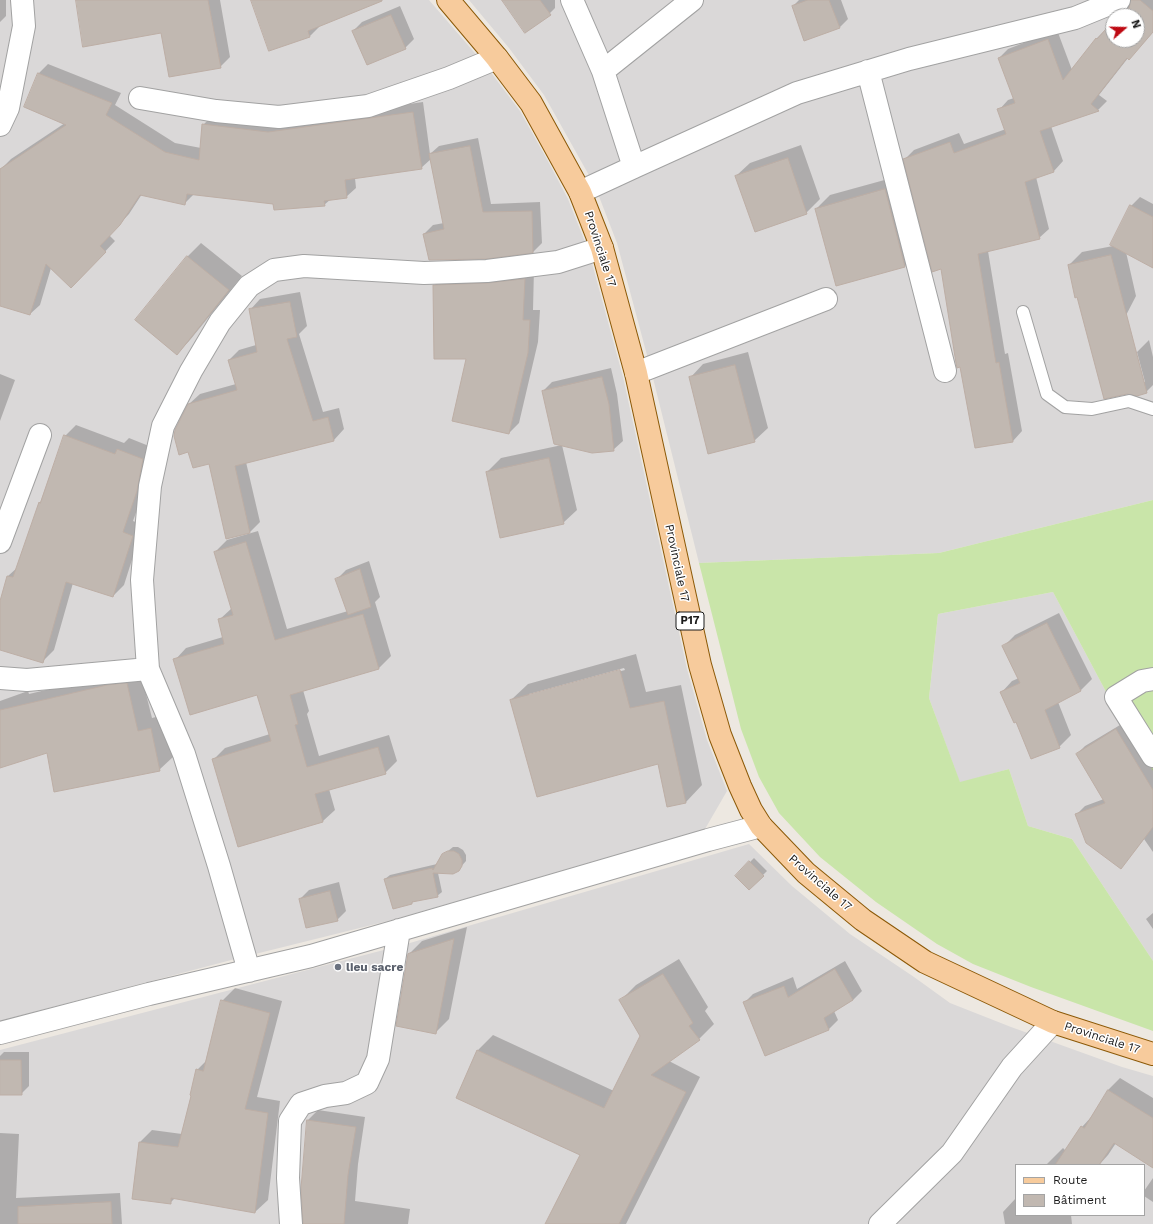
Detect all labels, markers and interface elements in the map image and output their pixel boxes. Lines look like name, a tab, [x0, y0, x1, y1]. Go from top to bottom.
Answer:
north arrow	[1105, 8, 1145, 48]
text: N	[1128, 18, 1143, 30]
street label: Provinciale 17	[581, 209, 619, 289]
street label: Provinciale 17	[662, 523, 692, 603]
road number: P17	[676, 612, 704, 630]
street label: Provinciale 17	[786, 852, 854, 914]
place label: lieu sacre	[346, 960, 403, 974]
marker: lieu sacre	[333, 962, 343, 972]
street label: Provinciale 17	[1062, 1019, 1142, 1057]
legend	[1015, 1164, 1145, 1216]
text: Route	[1053, 1173, 1087, 1187]
text: Bâtiment	[1053, 1193, 1106, 1207]

